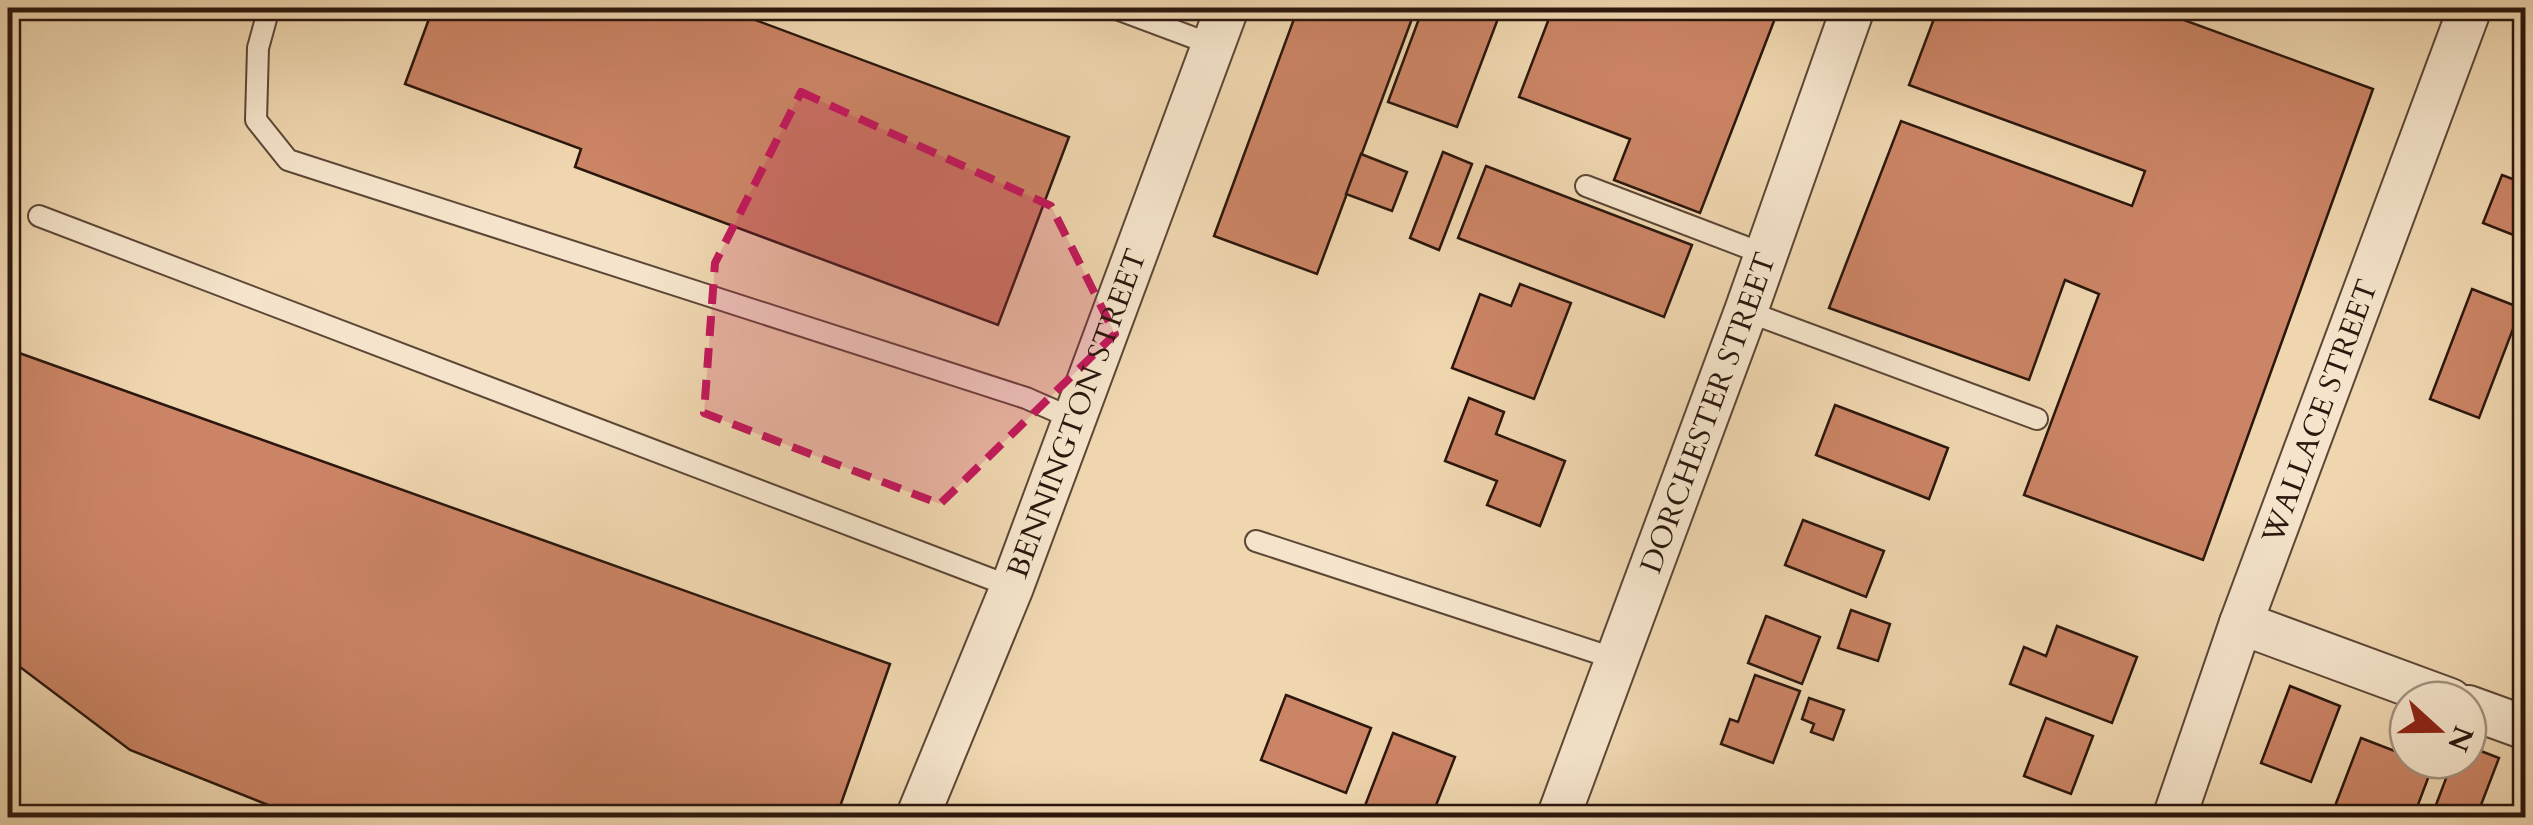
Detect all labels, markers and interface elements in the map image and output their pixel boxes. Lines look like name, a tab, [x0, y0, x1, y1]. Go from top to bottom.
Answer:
street label: BENNINGTON STREET	[997, 243, 1157, 584]
street label: DORCHESTER STREET	[1631, 247, 1786, 579]
street label: WALLACE STREET	[2252, 274, 2388, 550]
north arrow	[2388, 680, 2488, 780]
text: N	[2438, 720, 2482, 757]

